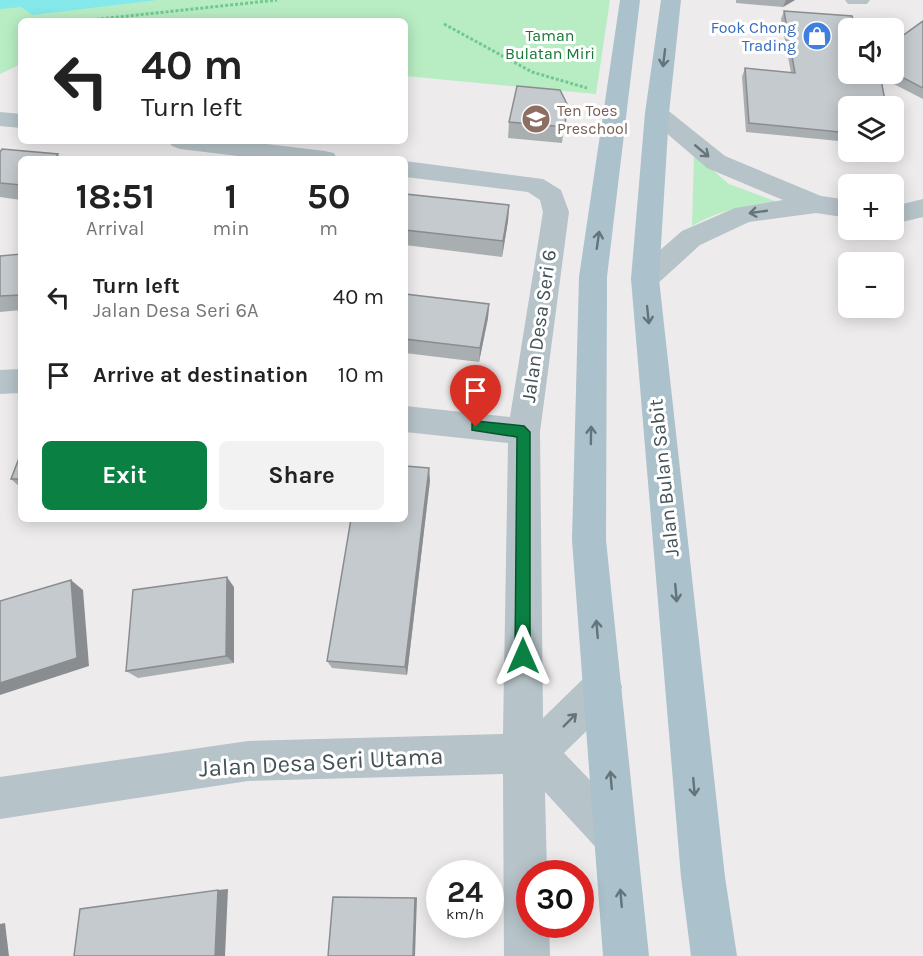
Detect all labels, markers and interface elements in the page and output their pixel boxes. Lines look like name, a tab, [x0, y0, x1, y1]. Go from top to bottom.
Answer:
place label: Fook Chong Trading	[711, 18, 796, 55]
map controls	[838, 18, 904, 318]
button: sound	[838, 18, 904, 84]
shop icon: Fook Chong Trading	[801, 20, 833, 52]
park label: Taman Bulatan Miri	[505, 26, 595, 63]
text: 40 m	[141, 40, 243, 90]
icon: left	[42, 42, 120, 120]
one-way arrow	[658, 48, 669, 68]
text: Turn left	[141, 91, 242, 123]
button: layers	[838, 96, 904, 162]
place label: Ten Toes Preschool	[557, 101, 628, 138]
school or university icon: Ten Toes Preschool	[520, 103, 552, 135]
one-way arrow	[694, 144, 709, 158]
button: +	[838, 174, 904, 240]
text: 18:51	[75, 175, 155, 217]
text: 1	[225, 175, 237, 217]
text: 50	[307, 175, 351, 217]
one-way arrow	[749, 207, 769, 218]
text: Arrival	[86, 217, 145, 240]
text: min	[213, 217, 249, 240]
text: m	[319, 217, 338, 240]
one-way arrow	[593, 231, 604, 250]
street label: Jalan Desa Seri 6	[517, 248, 561, 404]
button: −	[838, 252, 904, 318]
text: Turn left	[93, 273, 180, 299]
icon: left	[42, 281, 75, 314]
text: 40 m	[333, 284, 384, 310]
text: Jalan Desa Seri 6A	[93, 299, 259, 322]
one-way arrow	[643, 305, 654, 324]
icon: arrive	[42, 359, 75, 392]
text: Arrive at destination	[93, 362, 308, 388]
text: 10 m	[338, 362, 384, 388]
pin	[450, 365, 501, 427]
icon: arrive	[459, 374, 492, 407]
street label: Jalan Bulan Sabit	[644, 397, 684, 558]
one-way arrow	[585, 425, 597, 445]
button: Exit	[42, 441, 207, 510]
button: Share	[219, 441, 384, 510]
one-way arrow	[671, 582, 682, 602]
one-way arrow	[591, 620, 602, 640]
position arrow	[491, 624, 555, 688]
one-way arrow	[562, 713, 577, 727]
street label: Jalan Desa Seri Utama	[198, 742, 444, 782]
one-way arrow	[605, 770, 616, 790]
one-way arrow	[689, 776, 700, 796]
speed limit sign: 30	[516, 860, 594, 938]
text: 24	[447, 874, 483, 910]
one-way arrow	[615, 888, 626, 908]
text: km/h	[446, 905, 484, 923]

